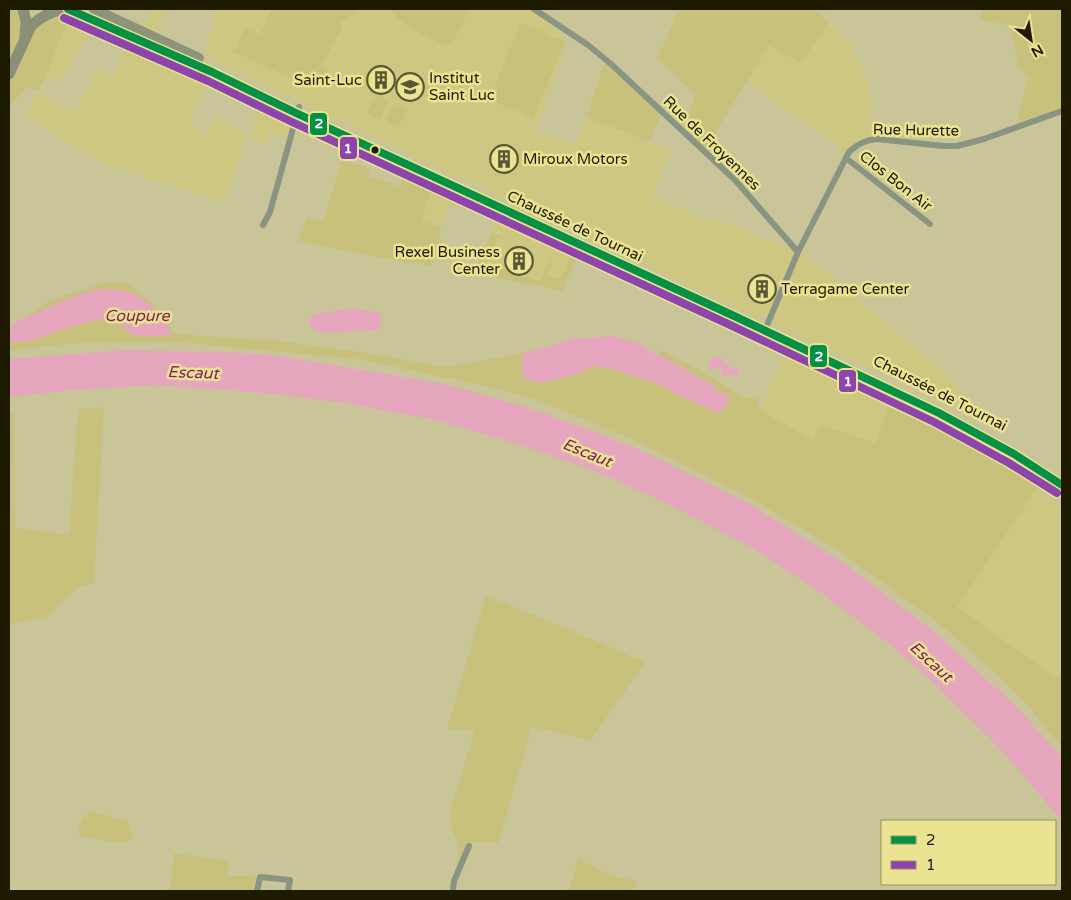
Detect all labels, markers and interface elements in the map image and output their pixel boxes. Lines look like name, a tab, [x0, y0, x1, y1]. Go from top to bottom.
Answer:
north arrow	[1006, 15, 1056, 65]
text: N	[1028, 41, 1046, 61]
building icon: Saint-Luc	[366, 65, 396, 95]
place label: Institut Saint Luc	[429, 69, 495, 104]
place label: Saint-Luc	[294, 71, 362, 89]
school or university icon: Institut Saint Luc	[395, 72, 425, 102]
street label: Rue de Froyennes	[660, 92, 764, 194]
line badge: 2	[309, 112, 328, 136]
text: 2	[315, 115, 324, 132]
street label: Rue Hurette	[873, 120, 959, 140]
line badge: 1	[339, 136, 358, 160]
text: 1	[344, 140, 352, 157]
building icon: Miroux Motors	[489, 144, 519, 174]
unlabelled marker	[370, 145, 380, 155]
street label: Clos Bon Air	[856, 147, 936, 215]
place label: Miroux Motors	[523, 150, 628, 168]
street label: Chaussée de Tournai	[504, 187, 646, 265]
place label: Rexel Business Center	[394, 243, 500, 278]
building icon: Rexel Business Center	[504, 246, 534, 276]
building icon: Terragame Center	[747, 274, 777, 304]
place label: Terragame Center	[781, 280, 909, 298]
water label: Coupure	[104, 306, 171, 326]
line badge: 2	[809, 344, 828, 368]
text: 2	[815, 348, 824, 365]
street label: Chaussée de Tournai	[870, 351, 1010, 435]
water label: Escaut	[167, 362, 221, 384]
line badge: 1	[838, 369, 857, 393]
text: 1	[844, 373, 852, 390]
water label: Escaut	[560, 434, 616, 473]
water label: Escaut	[905, 637, 958, 688]
legend	[881, 820, 1056, 885]
text: 2	[926, 831, 935, 849]
text: 1	[926, 856, 935, 874]

